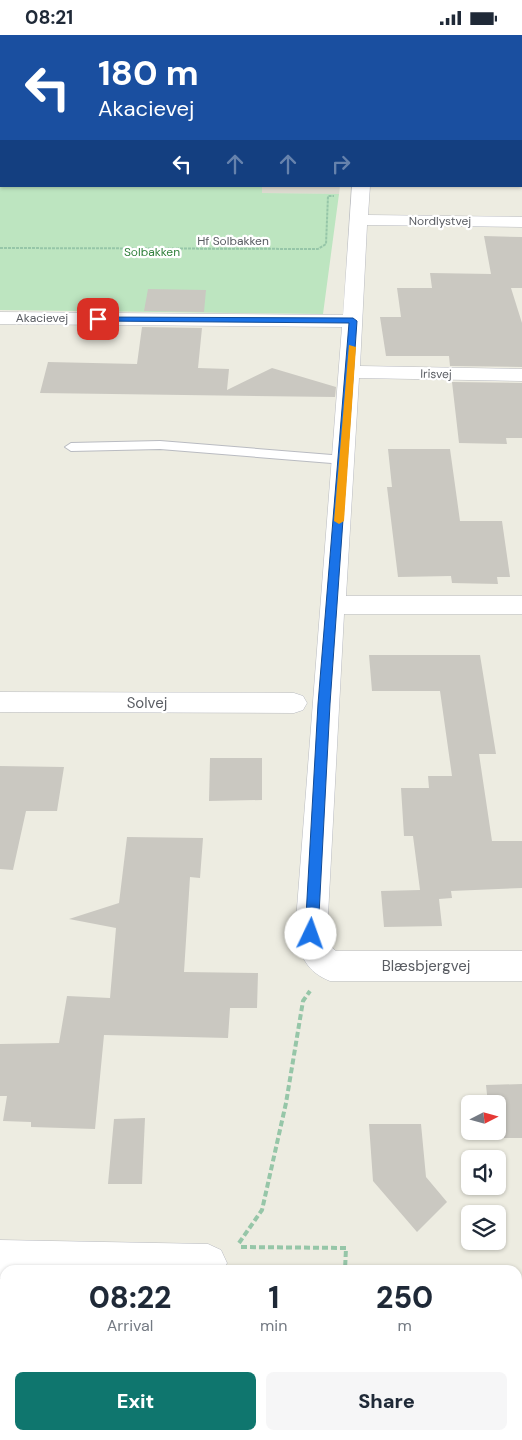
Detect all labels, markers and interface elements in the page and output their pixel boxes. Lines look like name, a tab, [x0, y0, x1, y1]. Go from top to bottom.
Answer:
text: 08:21	[25, 5, 73, 30]
text: 180 m	[98, 50, 199, 96]
icon: left	[15, 55, 80, 120]
text: Akacievej	[98, 94, 194, 123]
icon: left	[168, 150, 196, 178]
icon: ahead	[221, 150, 249, 178]
icon: ahead	[274, 150, 302, 178]
icon: right	[327, 150, 355, 178]
street label: Nordlystvej	[409, 213, 471, 229]
street label: Hf Solbakken	[197, 233, 269, 249]
park label: Solbakken	[124, 244, 180, 260]
pin	[77, 298, 119, 340]
icon: arrive	[84, 305, 112, 333]
street label: Akacievej	[16, 310, 68, 326]
street label: Irisvej	[420, 366, 452, 382]
street label: Solvej	[127, 693, 167, 713]
position arrow	[284, 907, 336, 959]
street label: Blæsbjergvej	[382, 956, 470, 976]
north arrow	[461, 1095, 506, 1140]
map controls	[461, 1095, 506, 1250]
button: sound	[461, 1150, 506, 1195]
button: layers	[461, 1205, 506, 1250]
text: 08:22	[89, 1278, 171, 1317]
text: 1	[268, 1278, 279, 1317]
text: 250	[376, 1278, 433, 1317]
text: Arrival	[107, 1315, 153, 1336]
text: min	[260, 1315, 287, 1336]
text: m	[398, 1315, 412, 1336]
button: Exit	[15, 1372, 256, 1430]
button: Share	[266, 1372, 507, 1430]

